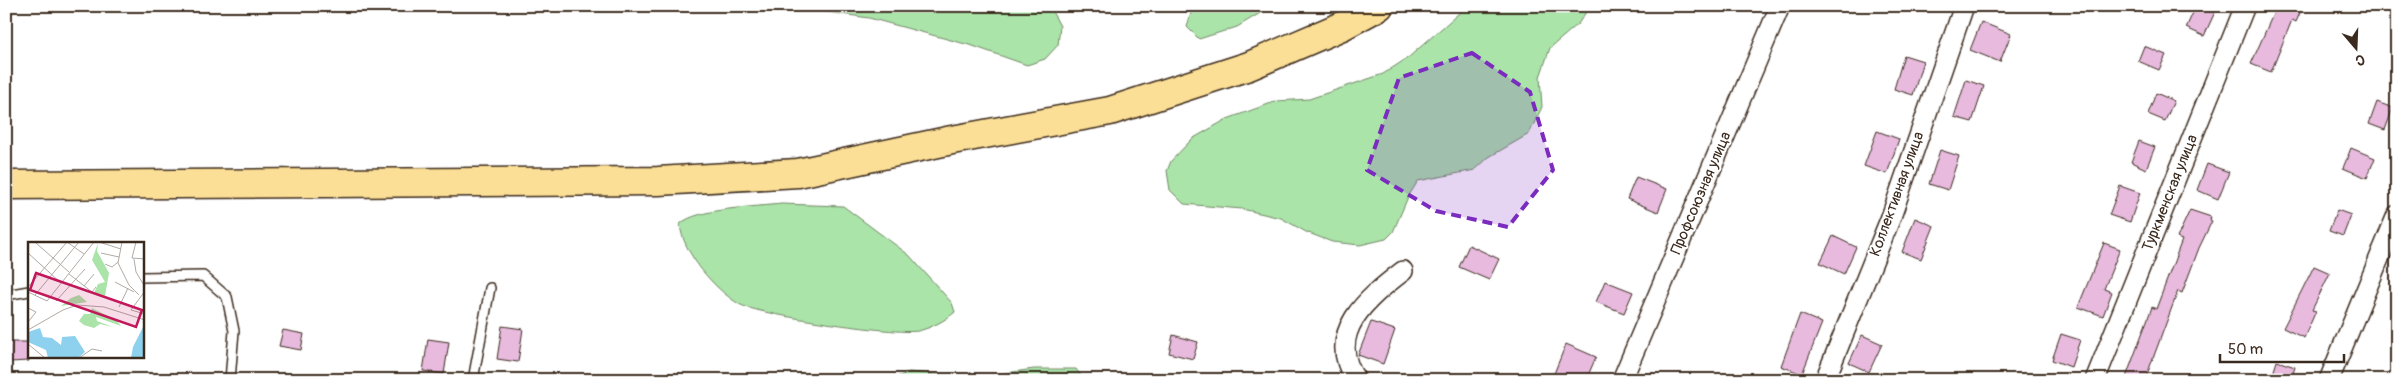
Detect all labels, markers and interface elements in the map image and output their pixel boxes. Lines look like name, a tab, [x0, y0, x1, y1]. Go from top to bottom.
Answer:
north arrow	[2330, 22, 2380, 72]
text: С	[2353, 50, 2367, 69]
street label: Профсоюзная улица	[1667, 129, 1735, 257]
street label: Коллективная улица	[1866, 129, 1928, 259]
street label: Туркменская улица	[2138, 132, 2202, 254]
inset map	[28, 242, 144, 358]
scale bar	[2220, 331, 2344, 363]
text: 50 m	[2228, 340, 2263, 359]

